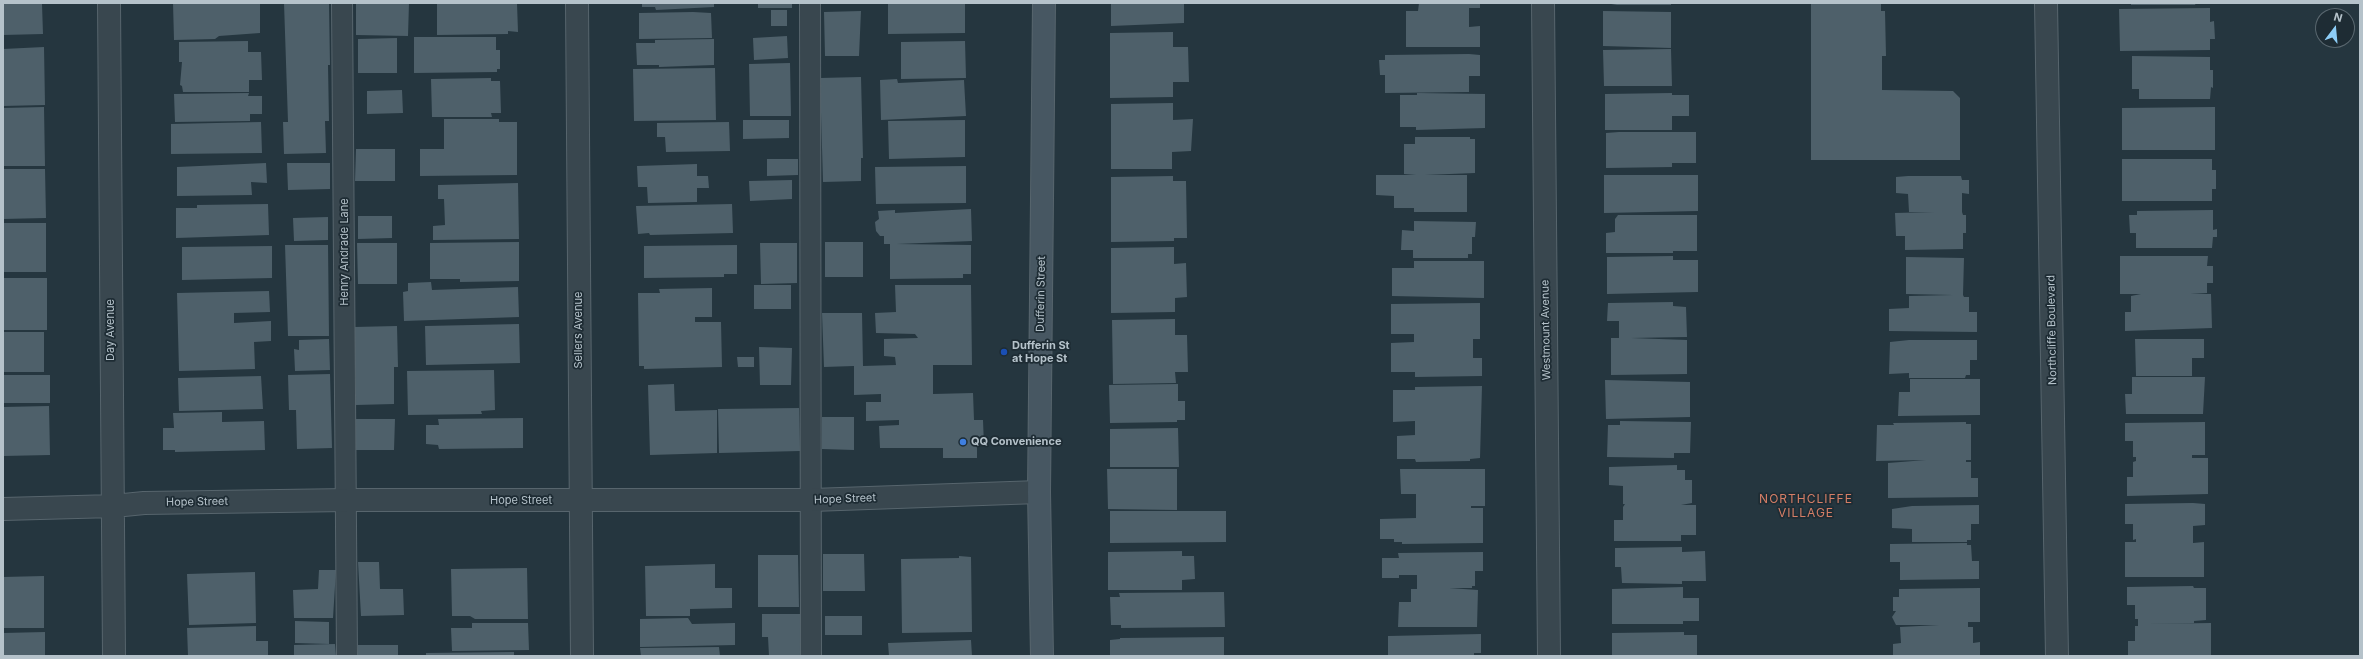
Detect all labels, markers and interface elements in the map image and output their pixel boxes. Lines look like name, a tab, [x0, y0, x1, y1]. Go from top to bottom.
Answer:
north arrow	[2315, 8, 2355, 48]
text: N	[2332, 10, 2344, 25]
street label: Henry Andrade Lane	[338, 198, 352, 306]
street label: Dufferin Street	[1034, 256, 1048, 332]
street label: Northcliffe Boulevard	[2044, 275, 2060, 385]
street label: Westmount Avenue	[1539, 280, 1553, 380]
street label: Sellers Avenue	[572, 292, 586, 368]
street label: Day Avenue	[104, 299, 118, 361]
place label: Dufferin St at Hope St	[1012, 339, 1070, 365]
marker: Dufferin St at Hope St	[999, 347, 1009, 357]
place label: QQ Convenience	[971, 435, 1061, 449]
marker: QQ Convenience	[958, 437, 968, 447]
street label: Hope Street	[814, 491, 876, 507]
district label: NORTHCLIFFE VILLAGE	[1759, 492, 1853, 520]
street label: Hope Street	[490, 494, 552, 508]
street label: Hope Street	[166, 495, 228, 509]

